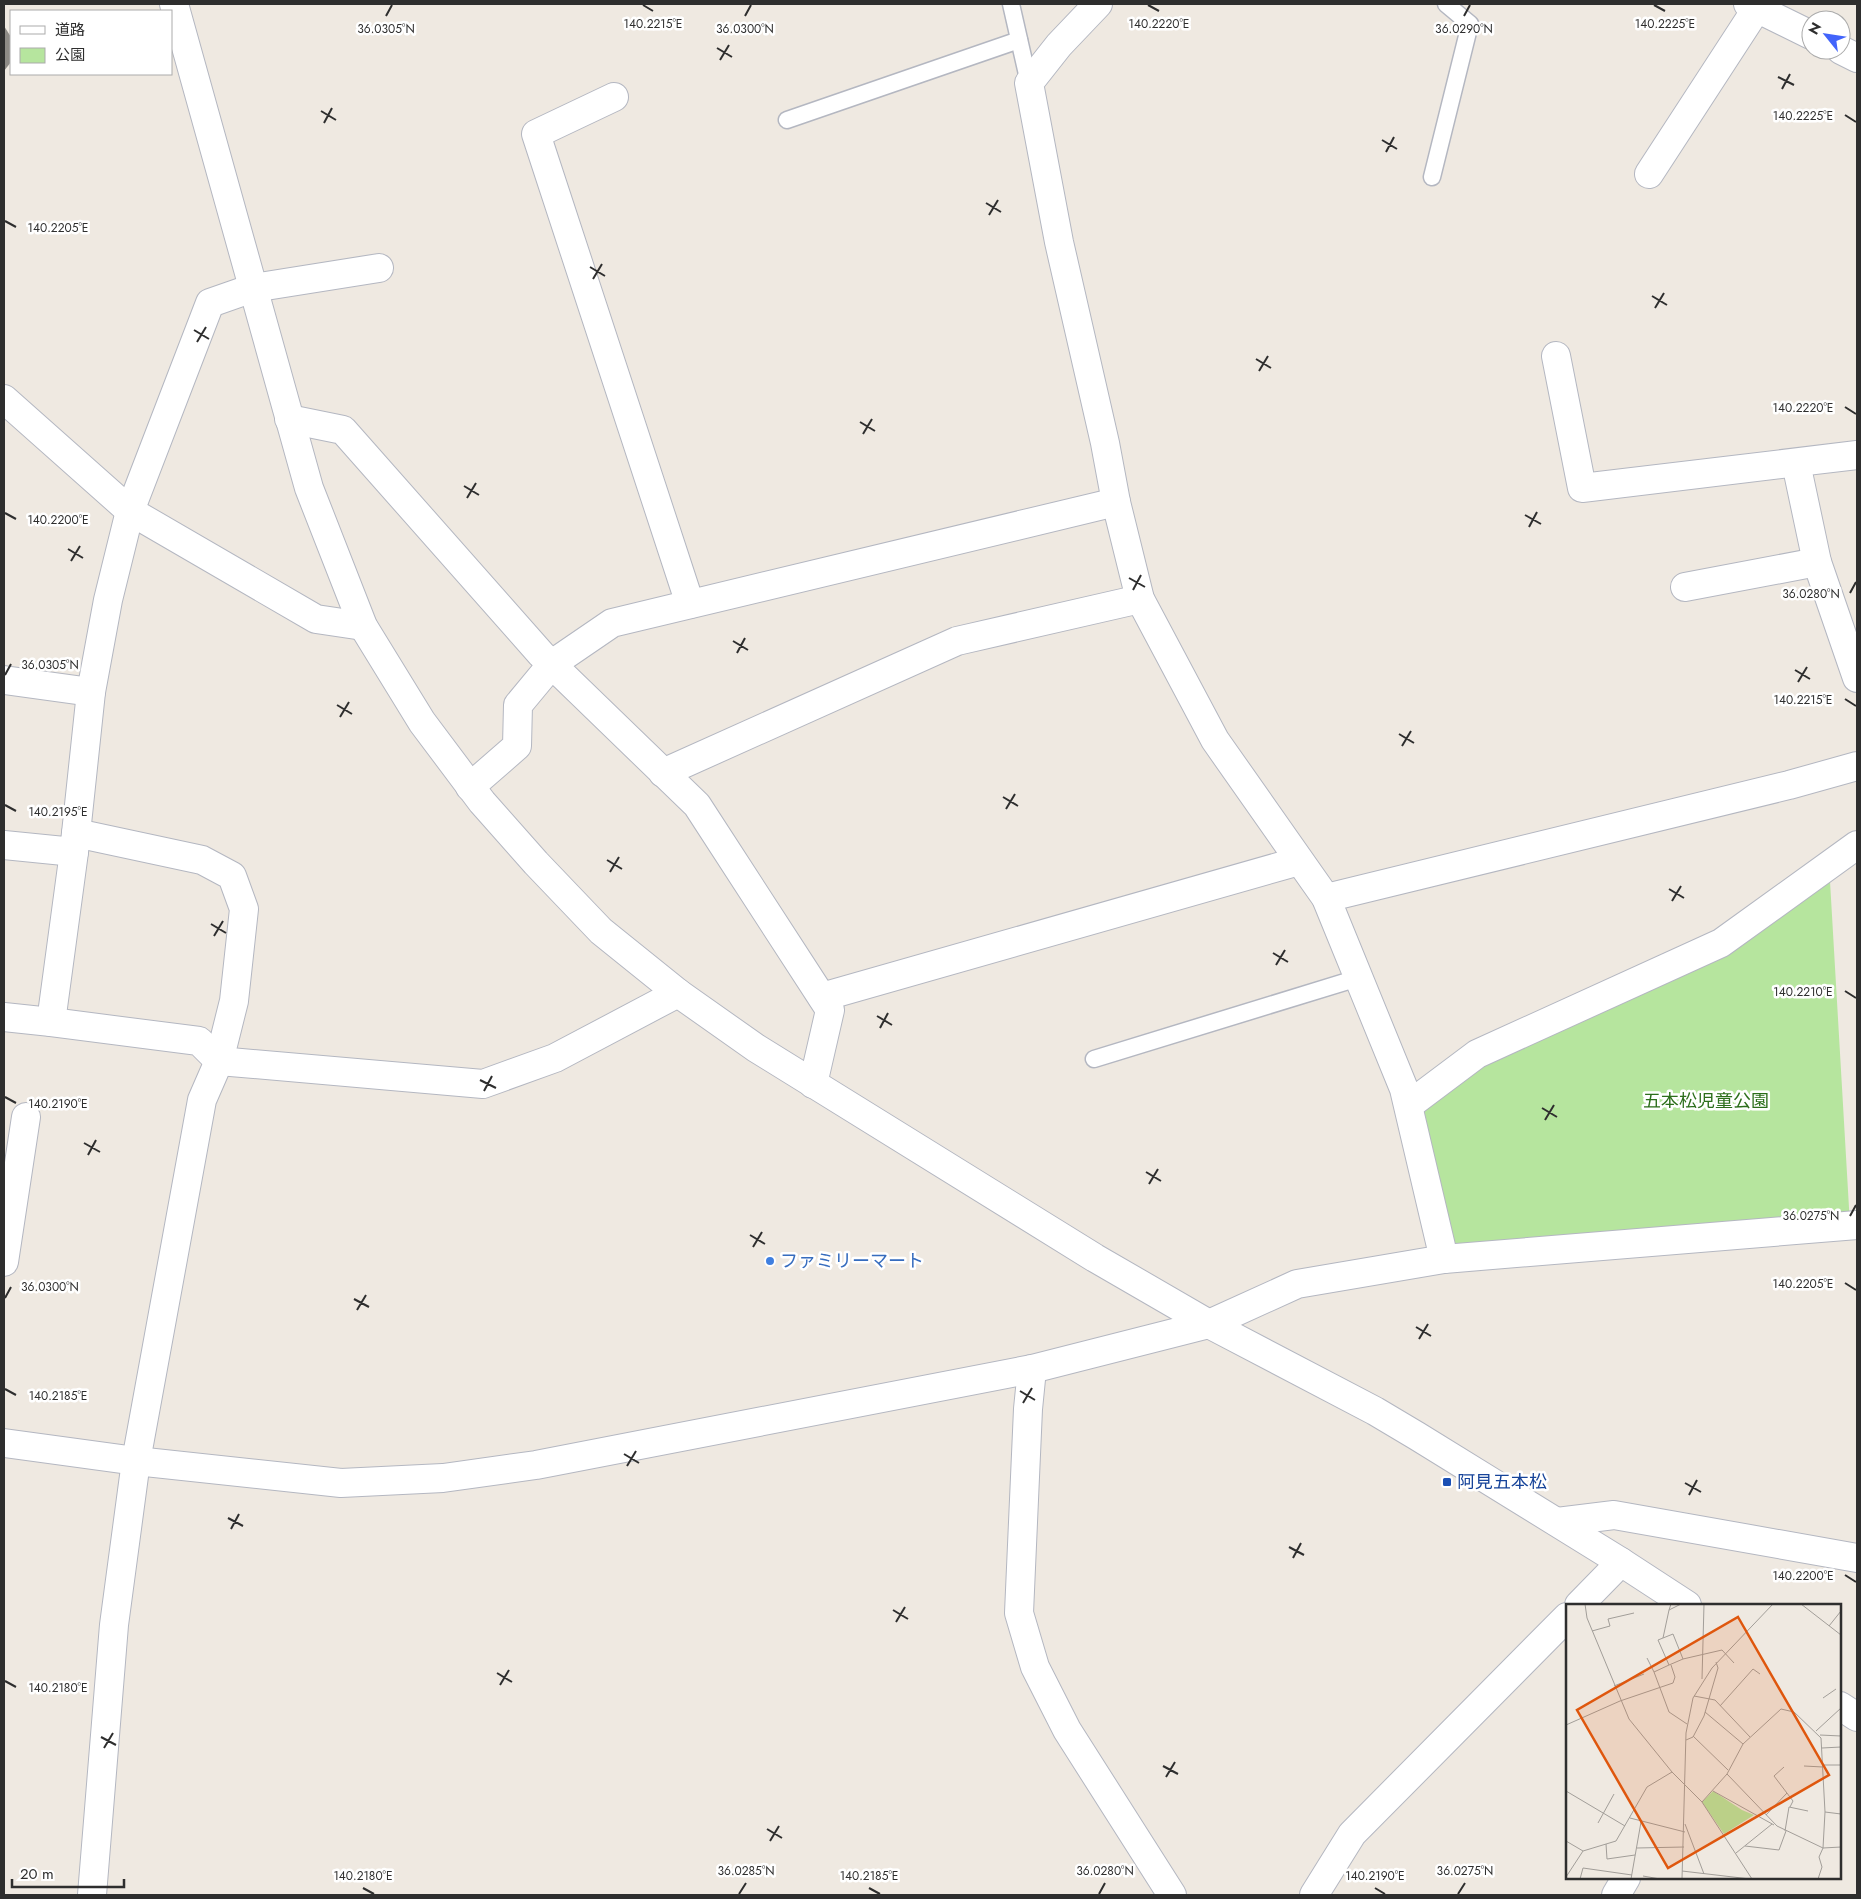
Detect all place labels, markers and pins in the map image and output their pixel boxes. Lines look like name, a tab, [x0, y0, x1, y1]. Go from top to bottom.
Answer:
place label: ファミリーマート	[780, 1248, 924, 1274]
marker: ファミリーマート	[764, 1255, 776, 1267]
place label: 阿見五本松	[1457, 1469, 1547, 1495]
marker: 阿見五本松	[1441, 1476, 1453, 1488]

